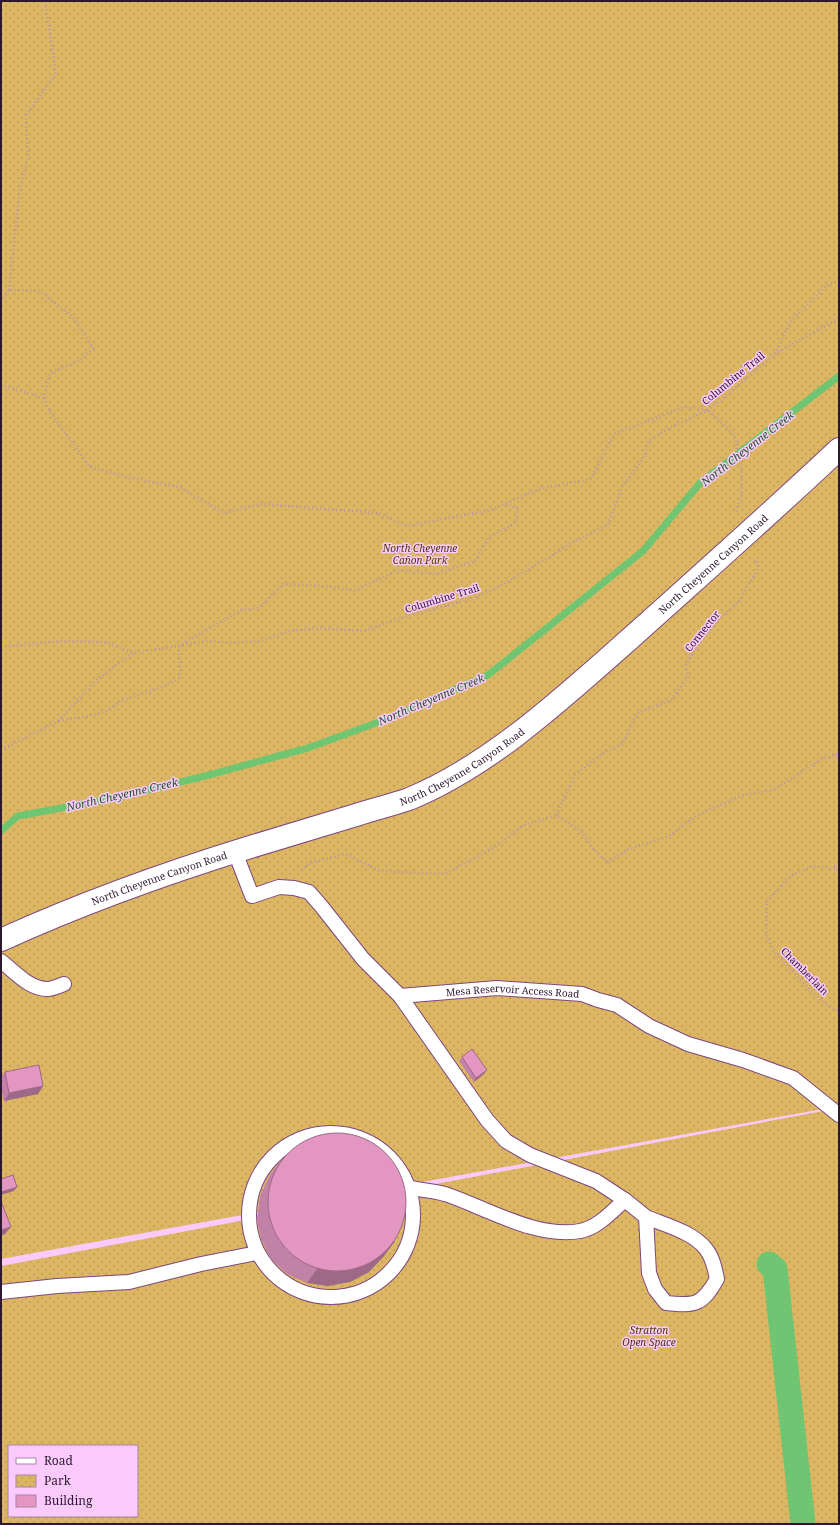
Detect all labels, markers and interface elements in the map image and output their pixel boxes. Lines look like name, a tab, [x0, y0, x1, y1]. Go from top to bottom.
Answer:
street label: Columbine Trail	[699, 348, 767, 408]
water label: North Cheyenne Creek	[697, 407, 797, 490]
street label: North Cheyenne Canyon Road	[655, 511, 771, 617]
park label: North Cheyenne Cañon Park	[382, 541, 457, 567]
street label: Columbine Trail	[403, 580, 481, 616]
street label: Connector	[681, 607, 723, 654]
water label: North Cheyenne Creek	[375, 670, 487, 729]
street label: North Cheyenne Canyon Road	[398, 725, 527, 809]
water label: North Cheyenne Creek	[64, 774, 180, 814]
street label: North Cheyenne Canyon Road	[89, 848, 229, 908]
street label: Chamberlain	[778, 944, 832, 998]
street label: Mesa Reservoir Access Road	[445, 981, 580, 1001]
park label: Stratton Open Space	[622, 1323, 676, 1349]
legend	[8, 1445, 138, 1517]
text: Road	[44, 1452, 74, 1469]
text: Park	[44, 1472, 72, 1489]
text: Building	[44, 1492, 93, 1509]

